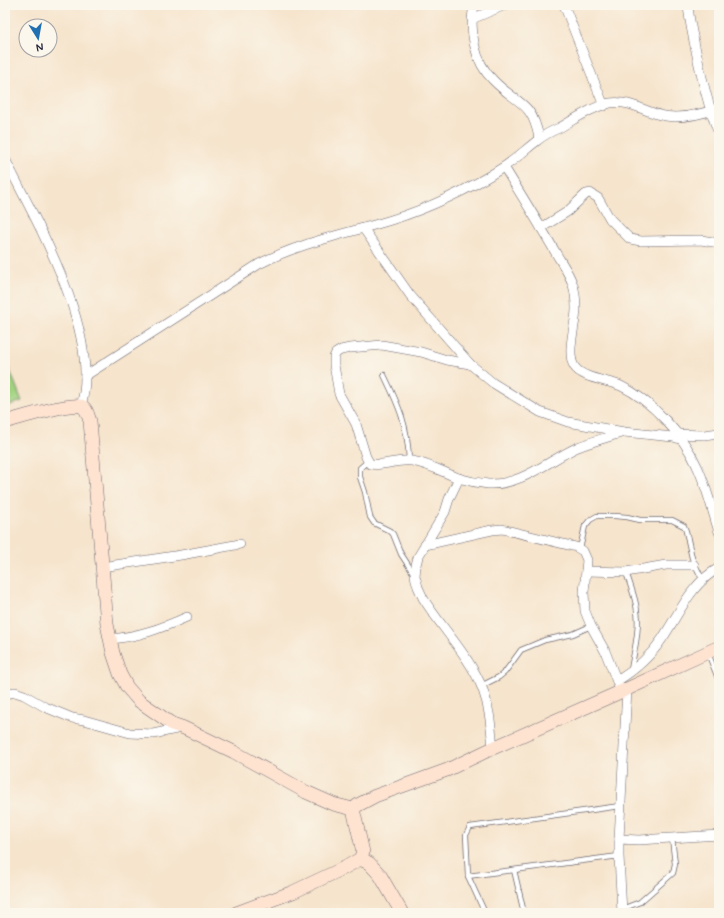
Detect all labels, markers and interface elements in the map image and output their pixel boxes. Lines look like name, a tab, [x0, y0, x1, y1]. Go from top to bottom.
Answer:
north arrow	[18, 18, 58, 58]
text: N	[35, 39, 45, 54]

